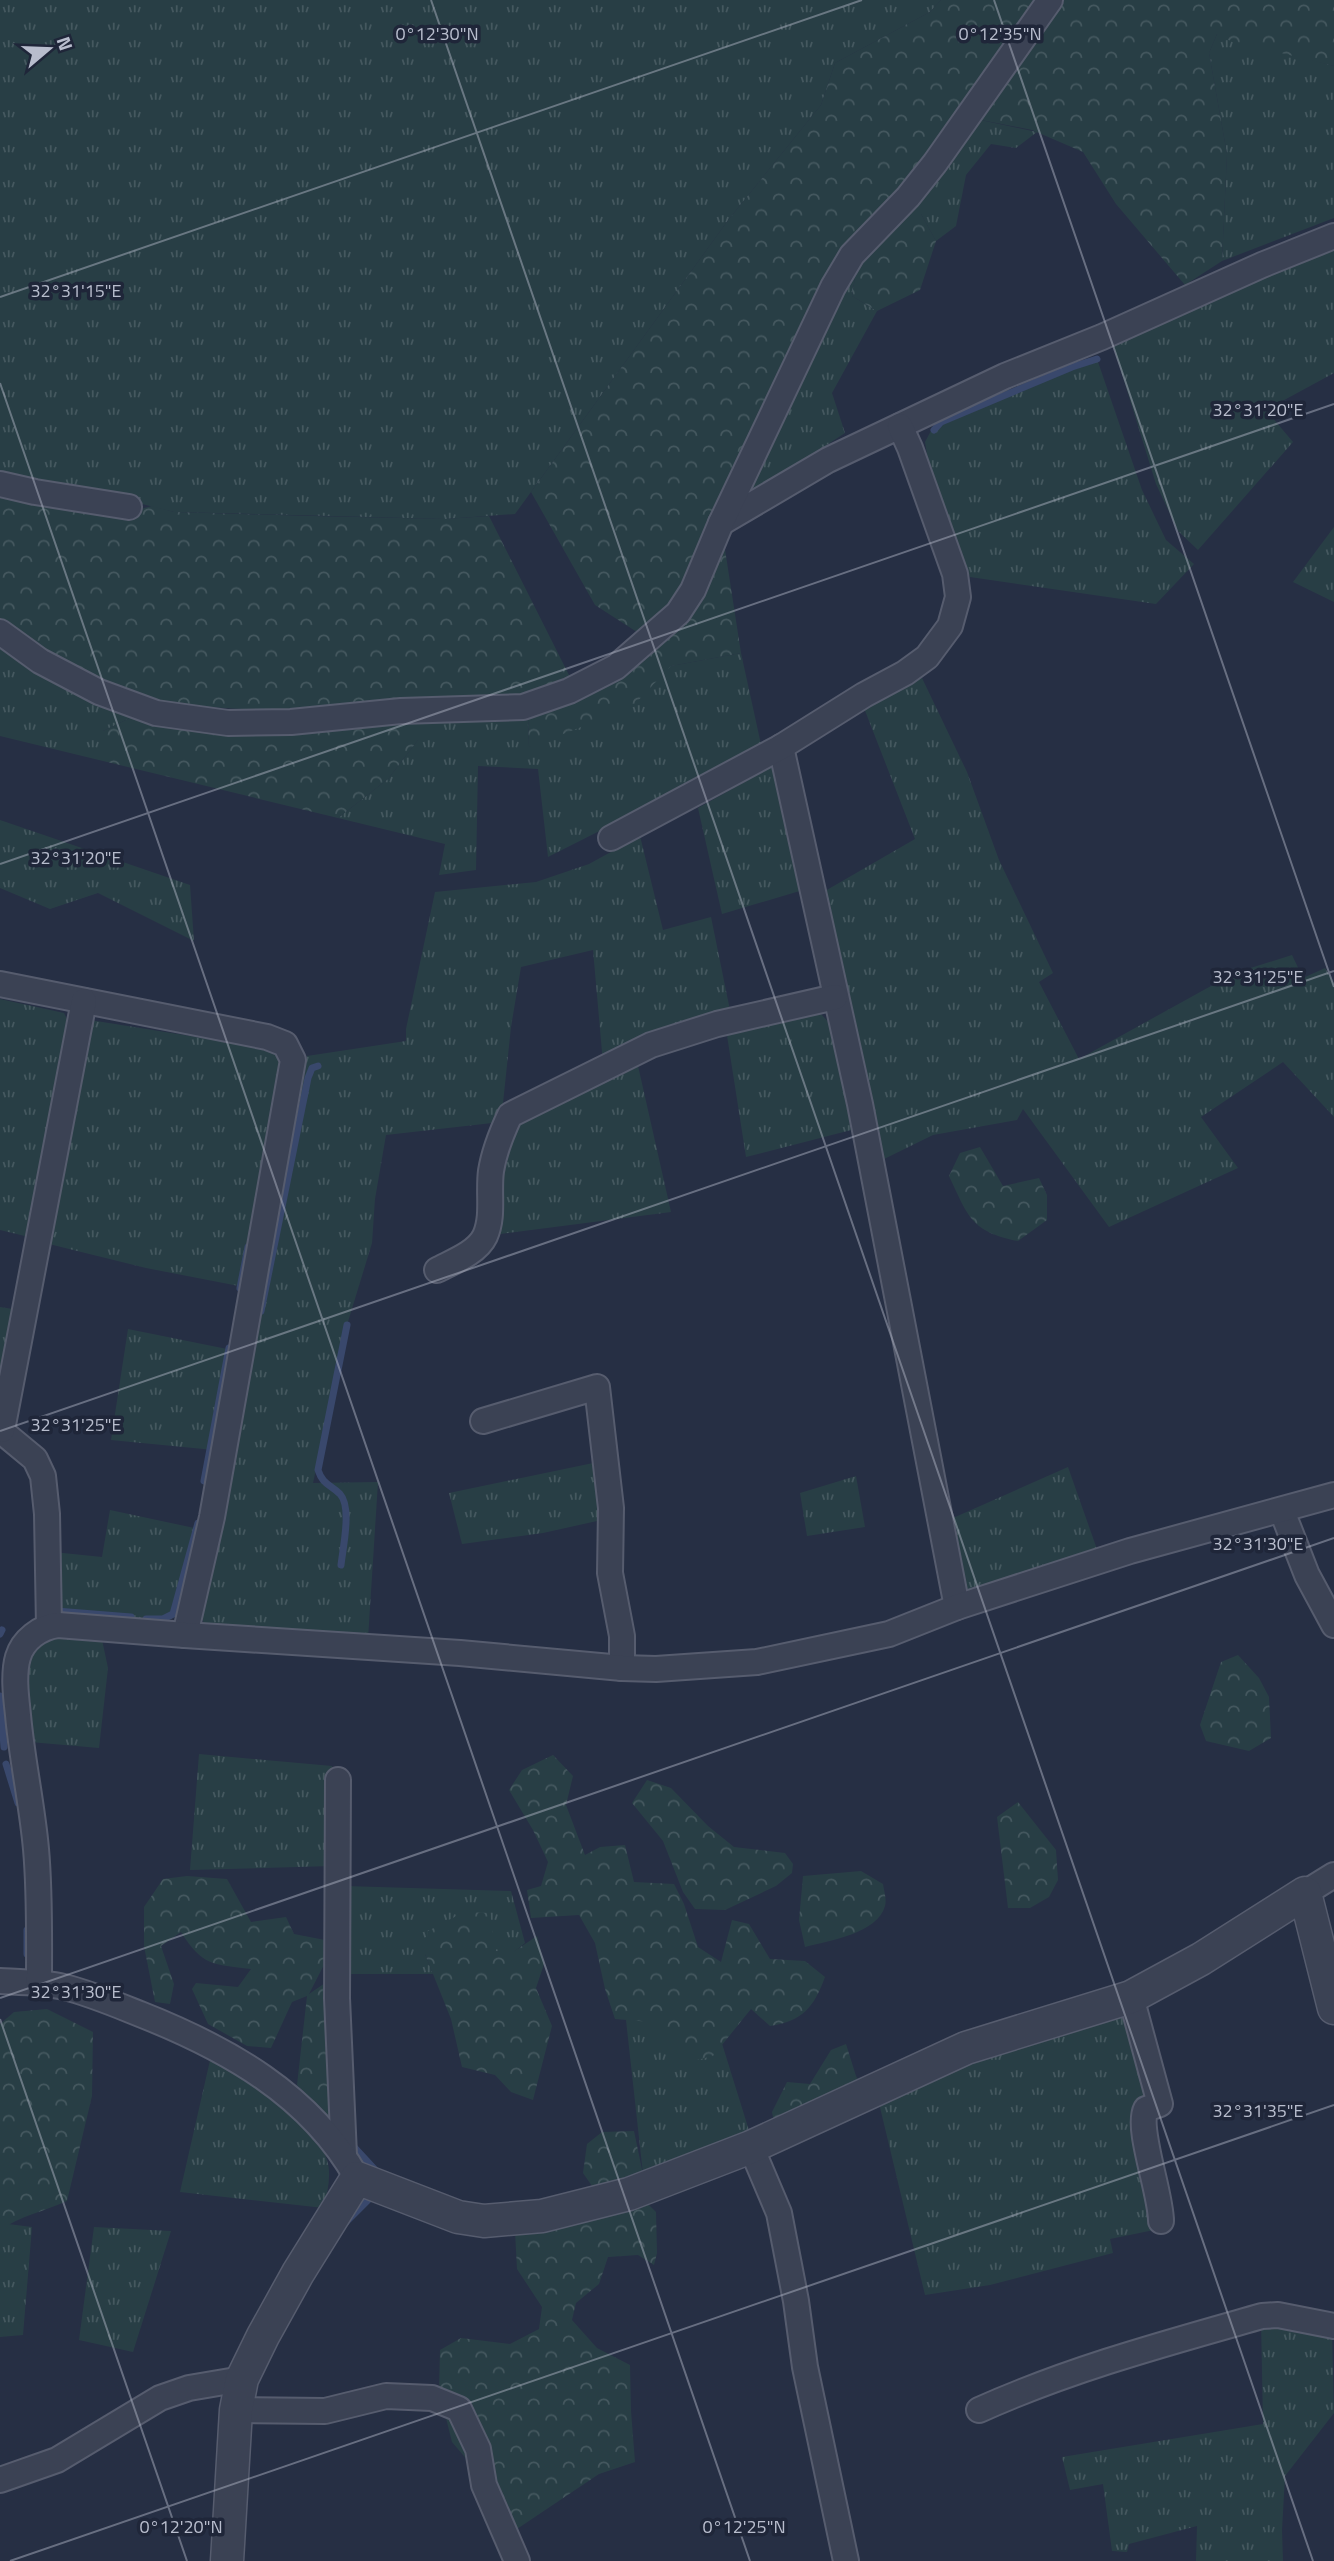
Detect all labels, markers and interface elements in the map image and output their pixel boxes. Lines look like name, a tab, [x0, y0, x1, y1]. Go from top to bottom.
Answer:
north arrow	[14, 14, 84, 84]
text: 0°12'30"N	[395, 20, 479, 47]
text: 0°12'35"N	[958, 20, 1042, 47]
text: N	[50, 32, 81, 54]
text: 32°31'15"E	[31, 277, 122, 304]
text: 32°31'20"E	[1213, 396, 1304, 423]
text: 32°31'20"E	[31, 844, 122, 871]
text: 32°31'25"E	[1213, 963, 1304, 990]
text: 32°31'25"E	[31, 1411, 122, 1438]
text: 32°31'30"E	[1213, 1530, 1304, 1557]
text: 32°31'30"E	[31, 1978, 122, 2005]
text: 32°31'35"E	[1213, 2097, 1304, 2124]
text: 0°12'20"N	[139, 2513, 223, 2540]
text: 0°12'25"N	[702, 2513, 786, 2540]

